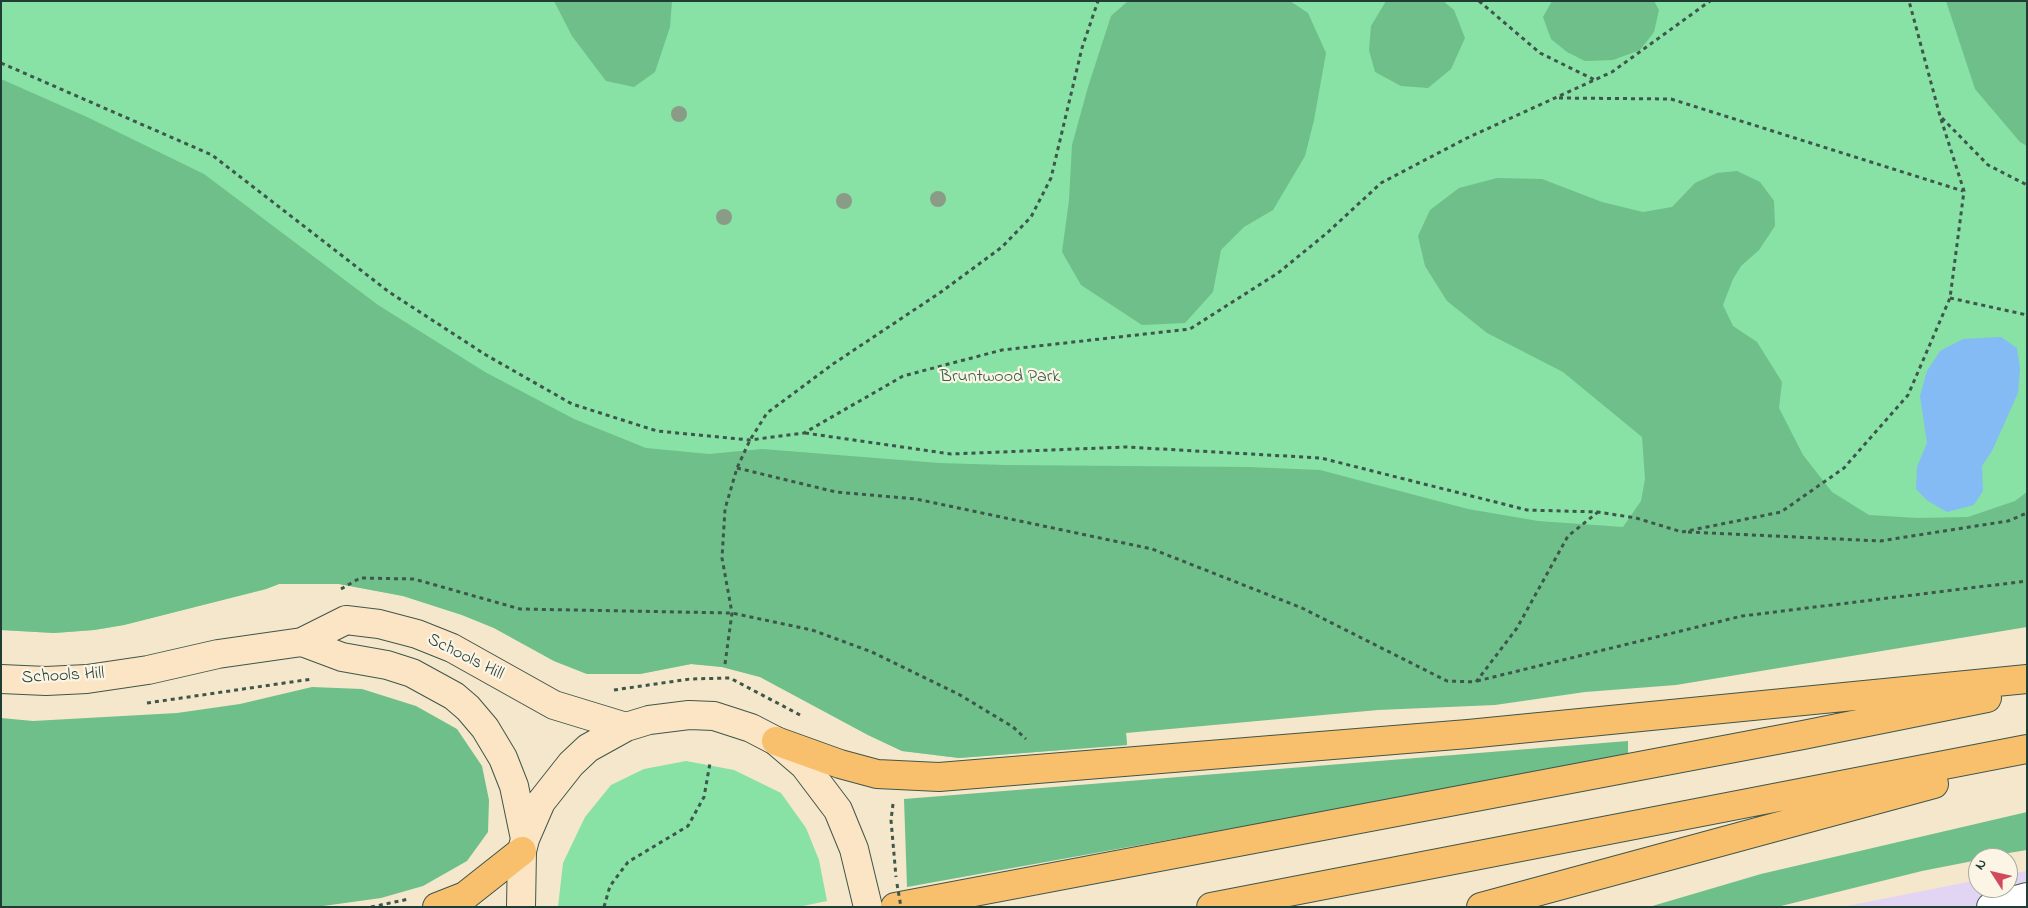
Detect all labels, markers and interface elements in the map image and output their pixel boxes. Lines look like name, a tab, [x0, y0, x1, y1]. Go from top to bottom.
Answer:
park label: Bruntwood Park	[940, 367, 1060, 389]
street label: Schools Hill	[423, 630, 507, 686]
street label: Schools Hill	[21, 664, 105, 690]
north arrow	[1968, 848, 2018, 898]
text: N	[1970, 855, 1992, 875]

